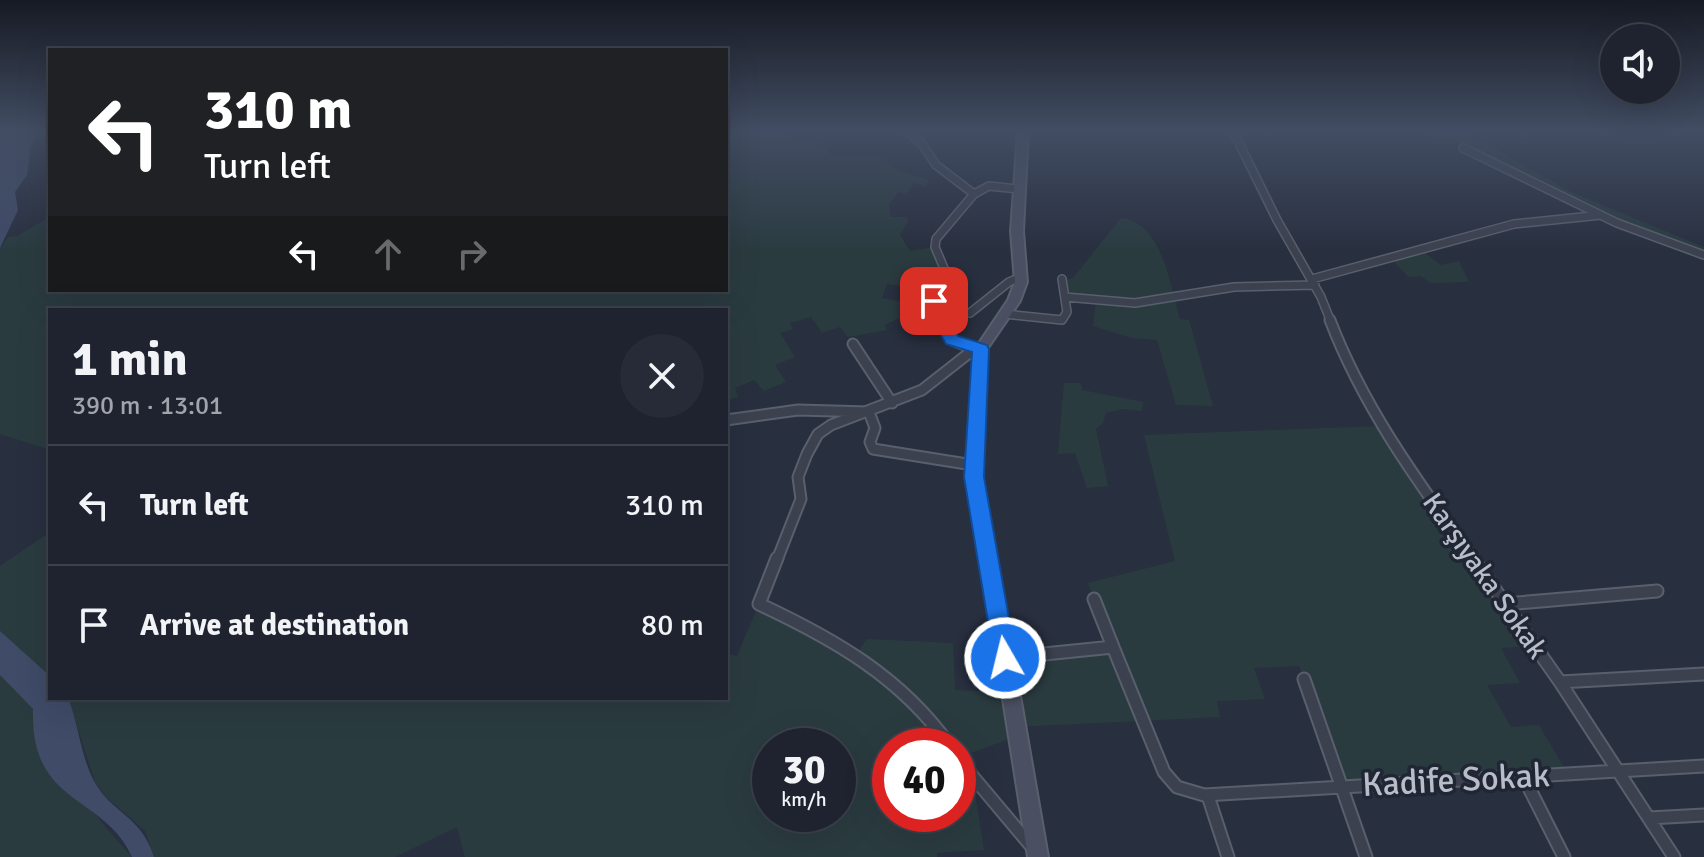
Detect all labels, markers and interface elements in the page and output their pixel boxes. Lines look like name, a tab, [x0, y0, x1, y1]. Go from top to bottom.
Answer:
map controls	[1600, 24, 1680, 104]
button: sound	[1600, 24, 1680, 104]
text: 310 m	[204, 75, 352, 144]
icon: left	[72, 80, 176, 184]
text: Turn left	[204, 144, 331, 189]
icon: left	[282, 232, 326, 276]
icon: ahead	[366, 232, 410, 276]
icon: right	[450, 232, 494, 276]
pin	[900, 267, 968, 335]
icon: arrive	[912, 279, 956, 323]
text: 1 min	[72, 330, 188, 389]
button: close	[620, 334, 704, 418]
text: 390 m · 13:01	[72, 390, 223, 422]
icon: left	[72, 483, 116, 527]
text: Turn left	[140, 487, 249, 524]
text: 310 m	[625, 487, 704, 524]
street label: Karşıyaka Sokak	[1415, 487, 1555, 665]
icon: arrive	[72, 603, 116, 647]
text: Arrive at destination	[140, 607, 409, 644]
text: 80 m	[641, 607, 704, 644]
position arrow	[963, 616, 1047, 700]
speed limit sign: 40	[872, 728, 976, 832]
text: 30	[782, 745, 826, 795]
street label: Kadife Sokak	[1361, 754, 1551, 806]
text: km/h	[781, 787, 827, 812]

